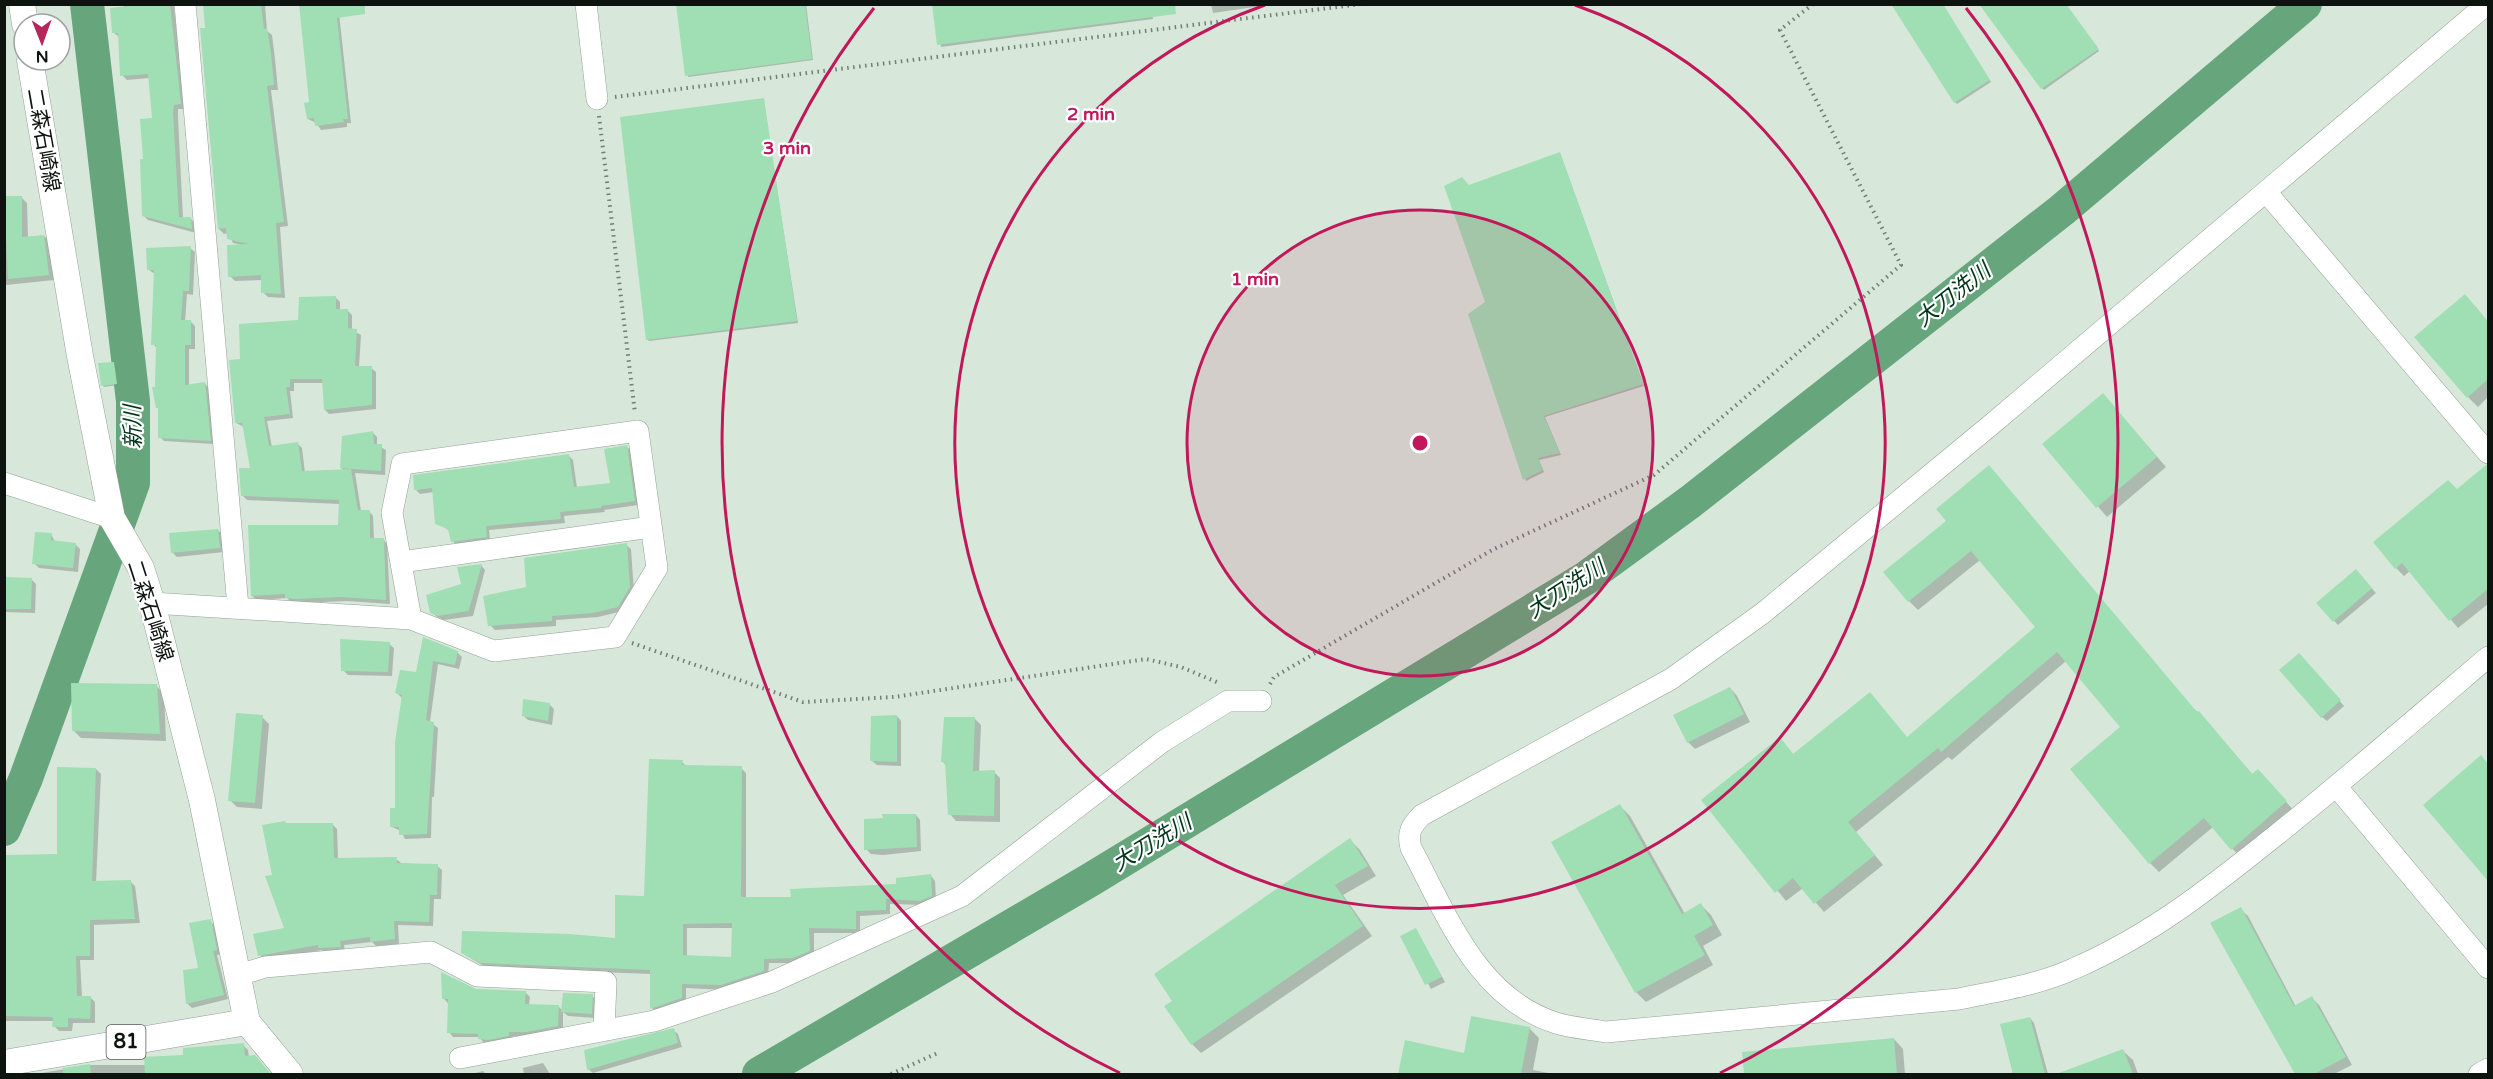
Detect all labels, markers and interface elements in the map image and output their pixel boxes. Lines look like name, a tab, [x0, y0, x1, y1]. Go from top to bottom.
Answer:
north arrow	[12, 12, 72, 72]
text: N	[36, 46, 49, 66]
street label: 二森石崎線	[22, 86, 64, 194]
text: 2 min	[1067, 103, 1115, 125]
text: 3 min	[763, 137, 811, 159]
water label: 大刀洗川	[1910, 256, 1997, 332]
text: 1 min	[1231, 268, 1279, 290]
water label: 新川	[120, 403, 146, 449]
centre of rings	[1410, 433, 1430, 453]
water label: 大刀洗川	[1522, 553, 1612, 624]
street label: 二森石崎線	[122, 557, 178, 665]
water label: 大刀洗川	[1108, 808, 1198, 877]
road number: 81	[106, 1025, 146, 1059]

